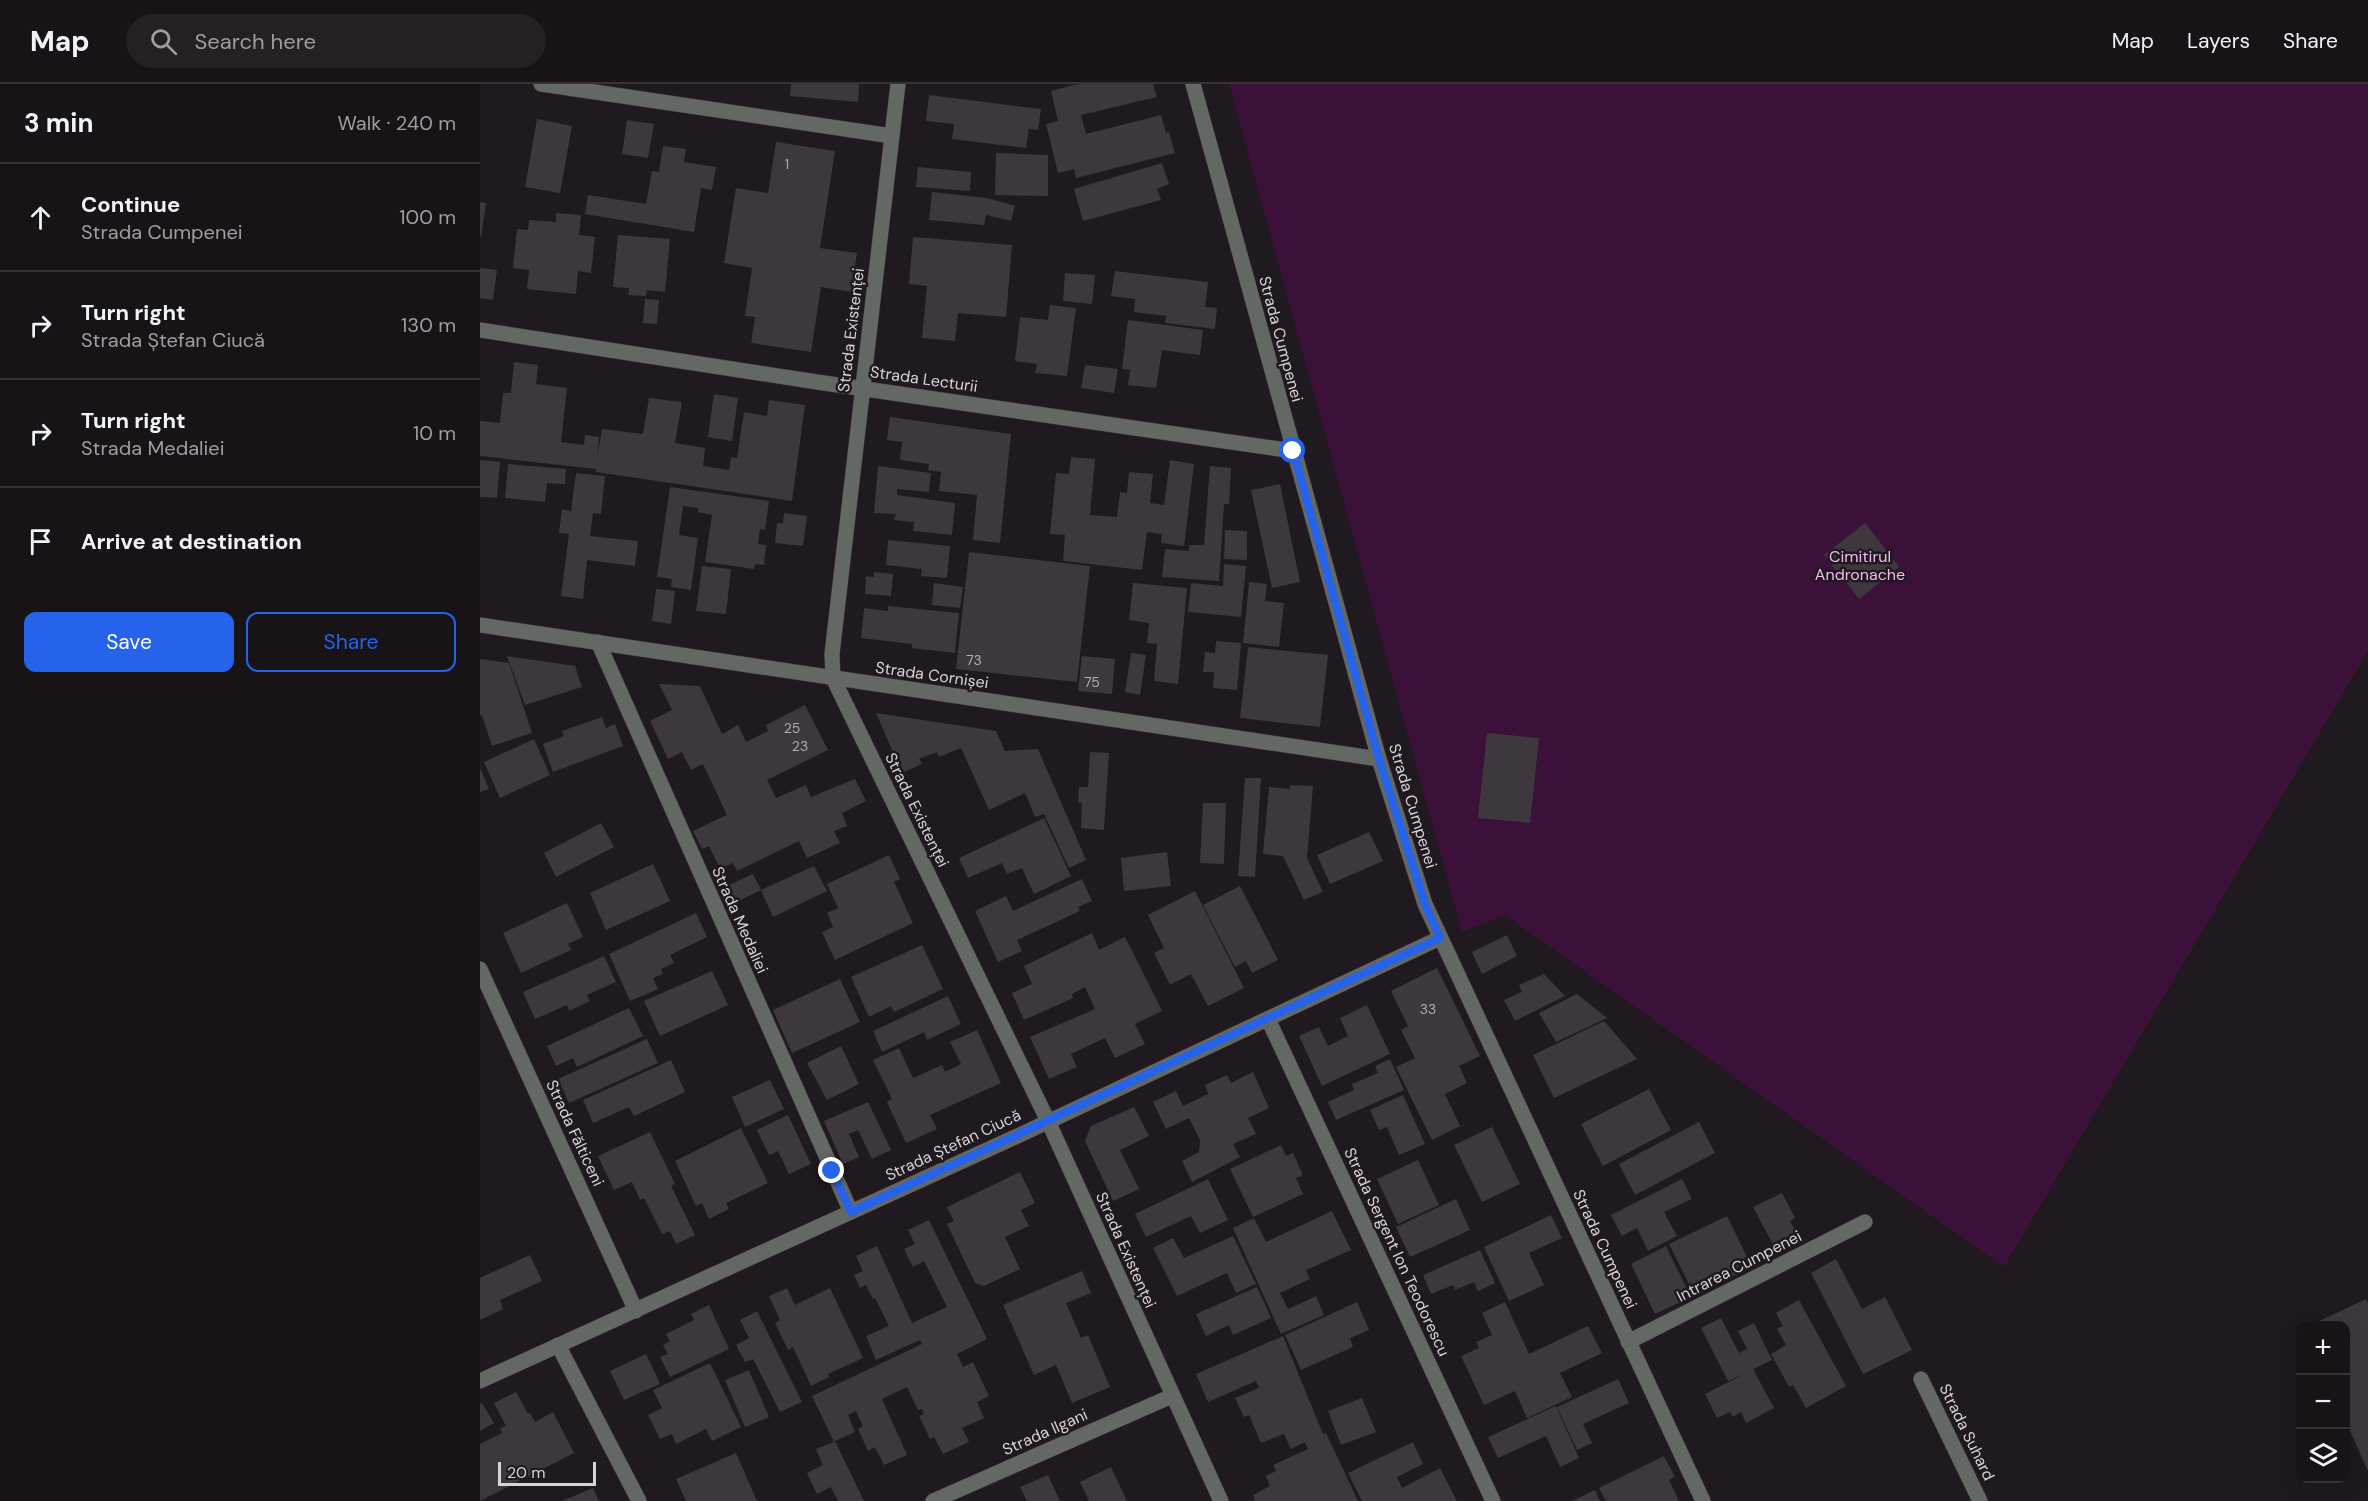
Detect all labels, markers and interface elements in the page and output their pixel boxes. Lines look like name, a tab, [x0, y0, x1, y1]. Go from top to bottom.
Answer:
search box	[126, 14, 546, 68]
text: Map	[30, 23, 90, 60]
icon: search	[147, 25, 180, 58]
text: Search here	[195, 27, 316, 56]
text: Map	[2112, 27, 2154, 55]
text: Layers	[2187, 27, 2250, 55]
text: Share	[2283, 27, 2338, 55]
text: 3 min	[24, 106, 93, 140]
text: Walk · 240 m	[337, 110, 456, 136]
house number: 1	[785, 155, 789, 173]
text: Continue	[81, 190, 180, 219]
icon: ahead	[24, 201, 57, 234]
text: 100 m	[399, 204, 456, 230]
text: Strada Cumpenei	[81, 219, 243, 245]
street label: Strada Existenței	[833, 267, 869, 393]
street label: Strada Cumpenei	[1254, 274, 1308, 404]
text: Turn right	[81, 298, 186, 327]
icon: right	[24, 309, 57, 342]
text: 130 m	[401, 312, 456, 338]
text: Strada Ștefan Ciucă	[81, 327, 265, 353]
street label: Strada Lecturii	[869, 361, 979, 397]
text: Turn right	[81, 406, 186, 435]
icon: right	[24, 417, 57, 450]
text: 10 m	[413, 420, 456, 446]
text: Strada Medaliei	[81, 435, 224, 461]
route start	[1279, 437, 1305, 463]
icon: arrive	[24, 525, 57, 558]
text: Arrive at destination	[81, 527, 302, 556]
park label: Cimitirul Andronache	[1815, 546, 1905, 585]
button: Save	[24, 612, 234, 672]
button: Share	[246, 612, 456, 672]
house number: 73	[966, 651, 982, 669]
street label: Strada Cornișei	[874, 657, 990, 693]
house number: 75	[1084, 673, 1100, 691]
house number: 25	[784, 719, 800, 737]
house number: 23	[792, 737, 808, 755]
street label: Strada Cumpenei	[1384, 741, 1442, 871]
street label: Strada Existenței	[880, 749, 954, 871]
street label: Strada Medaliei	[707, 863, 773, 977]
house number: 33	[1420, 1000, 1436, 1018]
street label: Strada Fălticeni	[541, 1077, 609, 1189]
street label: Strada Ștefan Ciucă	[882, 1104, 1024, 1186]
street label: Strada Sergent Ion Teodorescu	[1339, 1144, 1455, 1360]
route end	[818, 1157, 844, 1183]
street label: Strada Cumpenei	[1568, 1186, 1642, 1312]
street label: Strada Existenței	[1091, 1189, 1161, 1311]
street label: Intrarea Cumpenei	[1673, 1225, 1805, 1307]
map controls	[2296, 1321, 2350, 1483]
button: +	[2296, 1321, 2350, 1375]
button: −	[2296, 1375, 2350, 1429]
street label: Strada Suhard	[1935, 1380, 1999, 1484]
street label: Strada Ilgani	[999, 1404, 1091, 1460]
button: layers	[2296, 1429, 2350, 1483]
scale bar	[498, 1459, 596, 1486]
text: 20 m	[507, 1462, 546, 1483]

